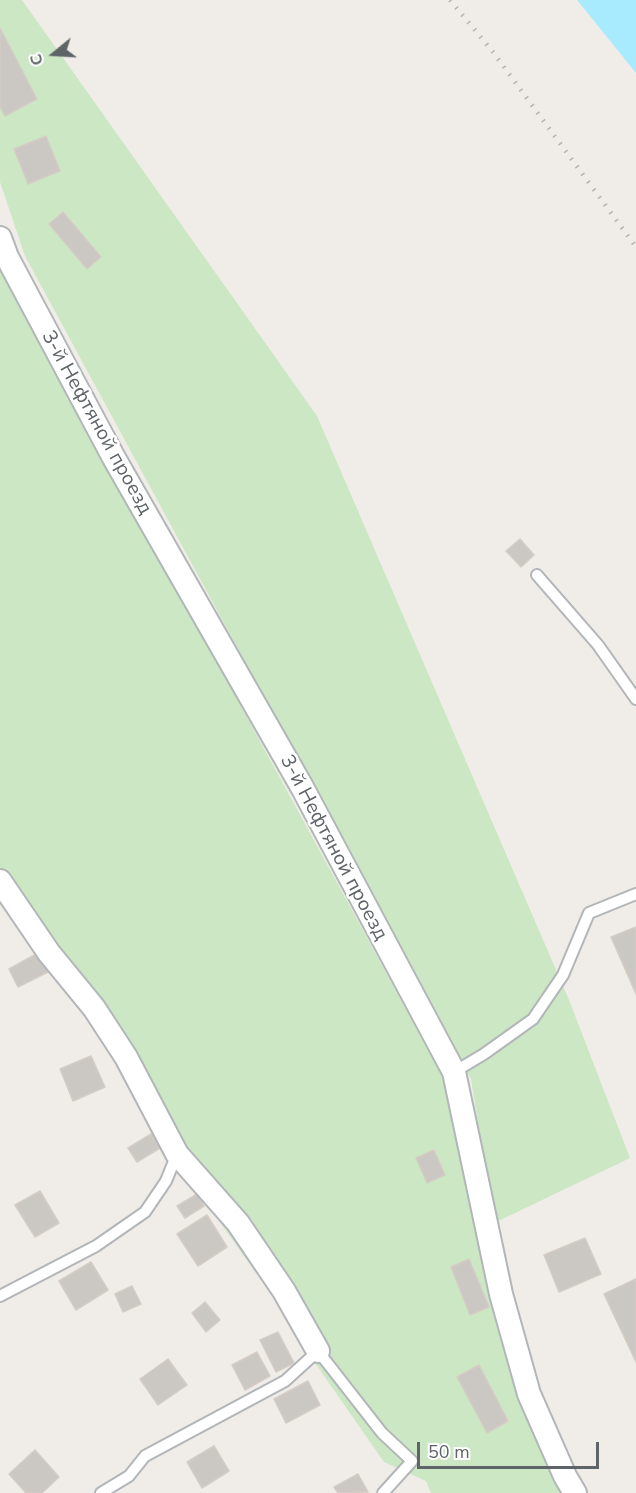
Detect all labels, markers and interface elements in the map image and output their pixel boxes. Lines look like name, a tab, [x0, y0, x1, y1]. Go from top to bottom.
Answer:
north arrow	[24, 24, 84, 84]
text: С	[25, 51, 49, 68]
street label: 3-й Нефтяной проезд	[35, 327, 157, 519]
street label: 3-й Нефтяной проезд	[274, 751, 392, 945]
scale bar	[420, 1430, 602, 1468]
text: 50 m	[428, 1440, 470, 1464]

